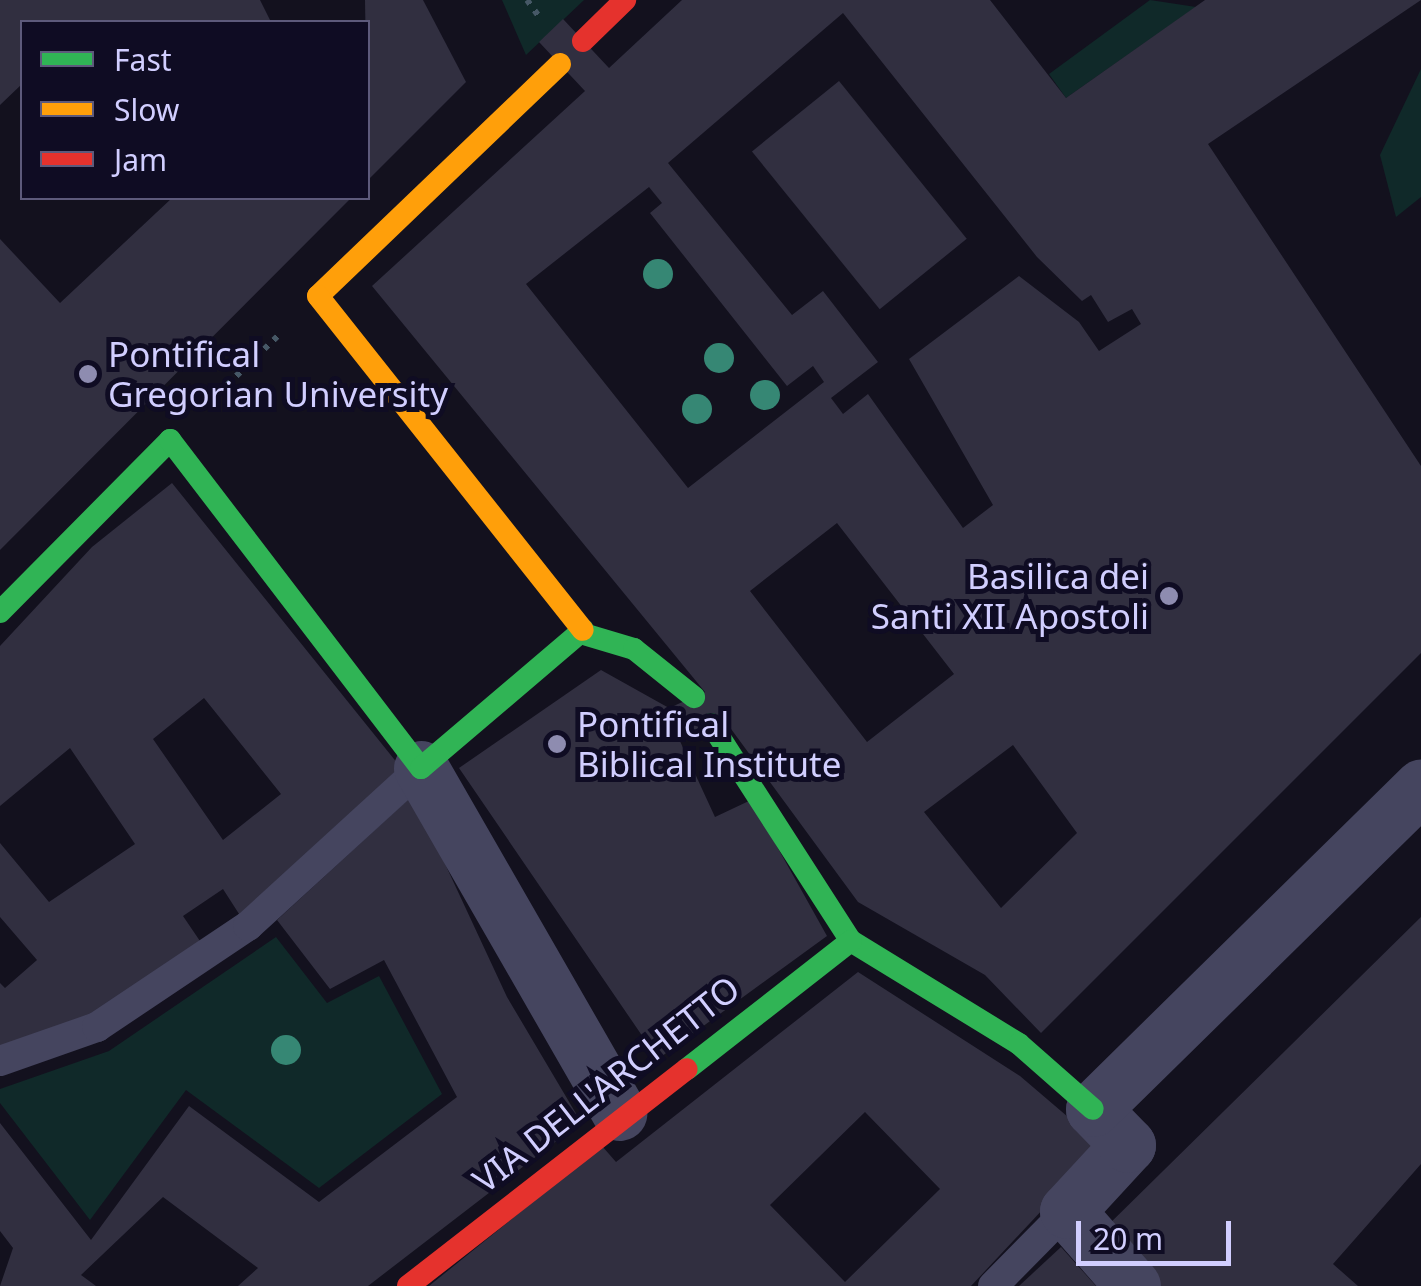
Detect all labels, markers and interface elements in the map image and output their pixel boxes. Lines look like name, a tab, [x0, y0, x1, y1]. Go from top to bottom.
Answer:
legend	[20, 20, 370, 200]
text: Fast	[114, 39, 172, 80]
text: Slow	[114, 89, 179, 130]
text: Jam	[114, 139, 167, 180]
place label: Pontifical Gregorian University	[108, 333, 448, 415]
marker: Pontifical Gregorian University	[77, 363, 99, 385]
place label: Basilica dei Santi XII Apostoli	[871, 555, 1149, 637]
marker: Basilica dei Santi XII Apostoli	[1158, 585, 1180, 607]
place label: Pontifical Biblical Institute	[577, 703, 841, 785]
marker: Pontifical Biblical Institute	[546, 733, 568, 755]
street label: VIA DELL'ARCHETTO	[464, 967, 748, 1201]
scale bar	[1081, 1201, 1236, 1263]
text: 20 m	[1093, 1218, 1163, 1259]

